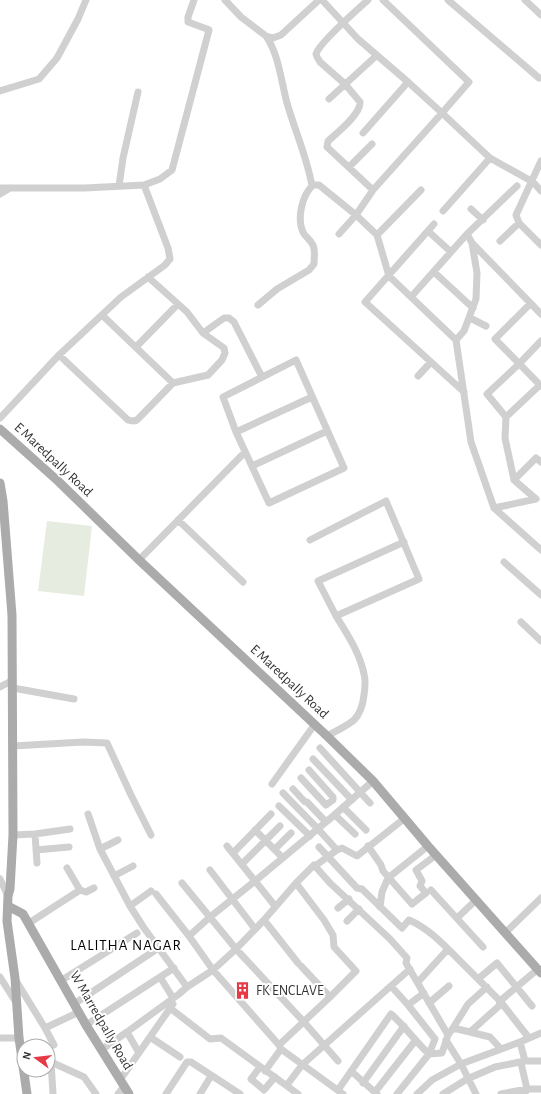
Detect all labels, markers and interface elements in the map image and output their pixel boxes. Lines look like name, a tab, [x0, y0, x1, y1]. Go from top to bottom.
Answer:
street label: E Maredpally Road	[12, 420, 95, 499]
street label: E Maredpally Road	[248, 642, 331, 721]
district label: LALITHA NAGAR	[70, 938, 182, 953]
street label: W Marredpally Road	[67, 969, 135, 1072]
building icon: FK ENCLAVE	[233, 980, 253, 1000]
place label: FK ENCLAVE	[256, 984, 324, 998]
north arrow	[16, 1038, 56, 1078]
text: N	[21, 1050, 33, 1061]

